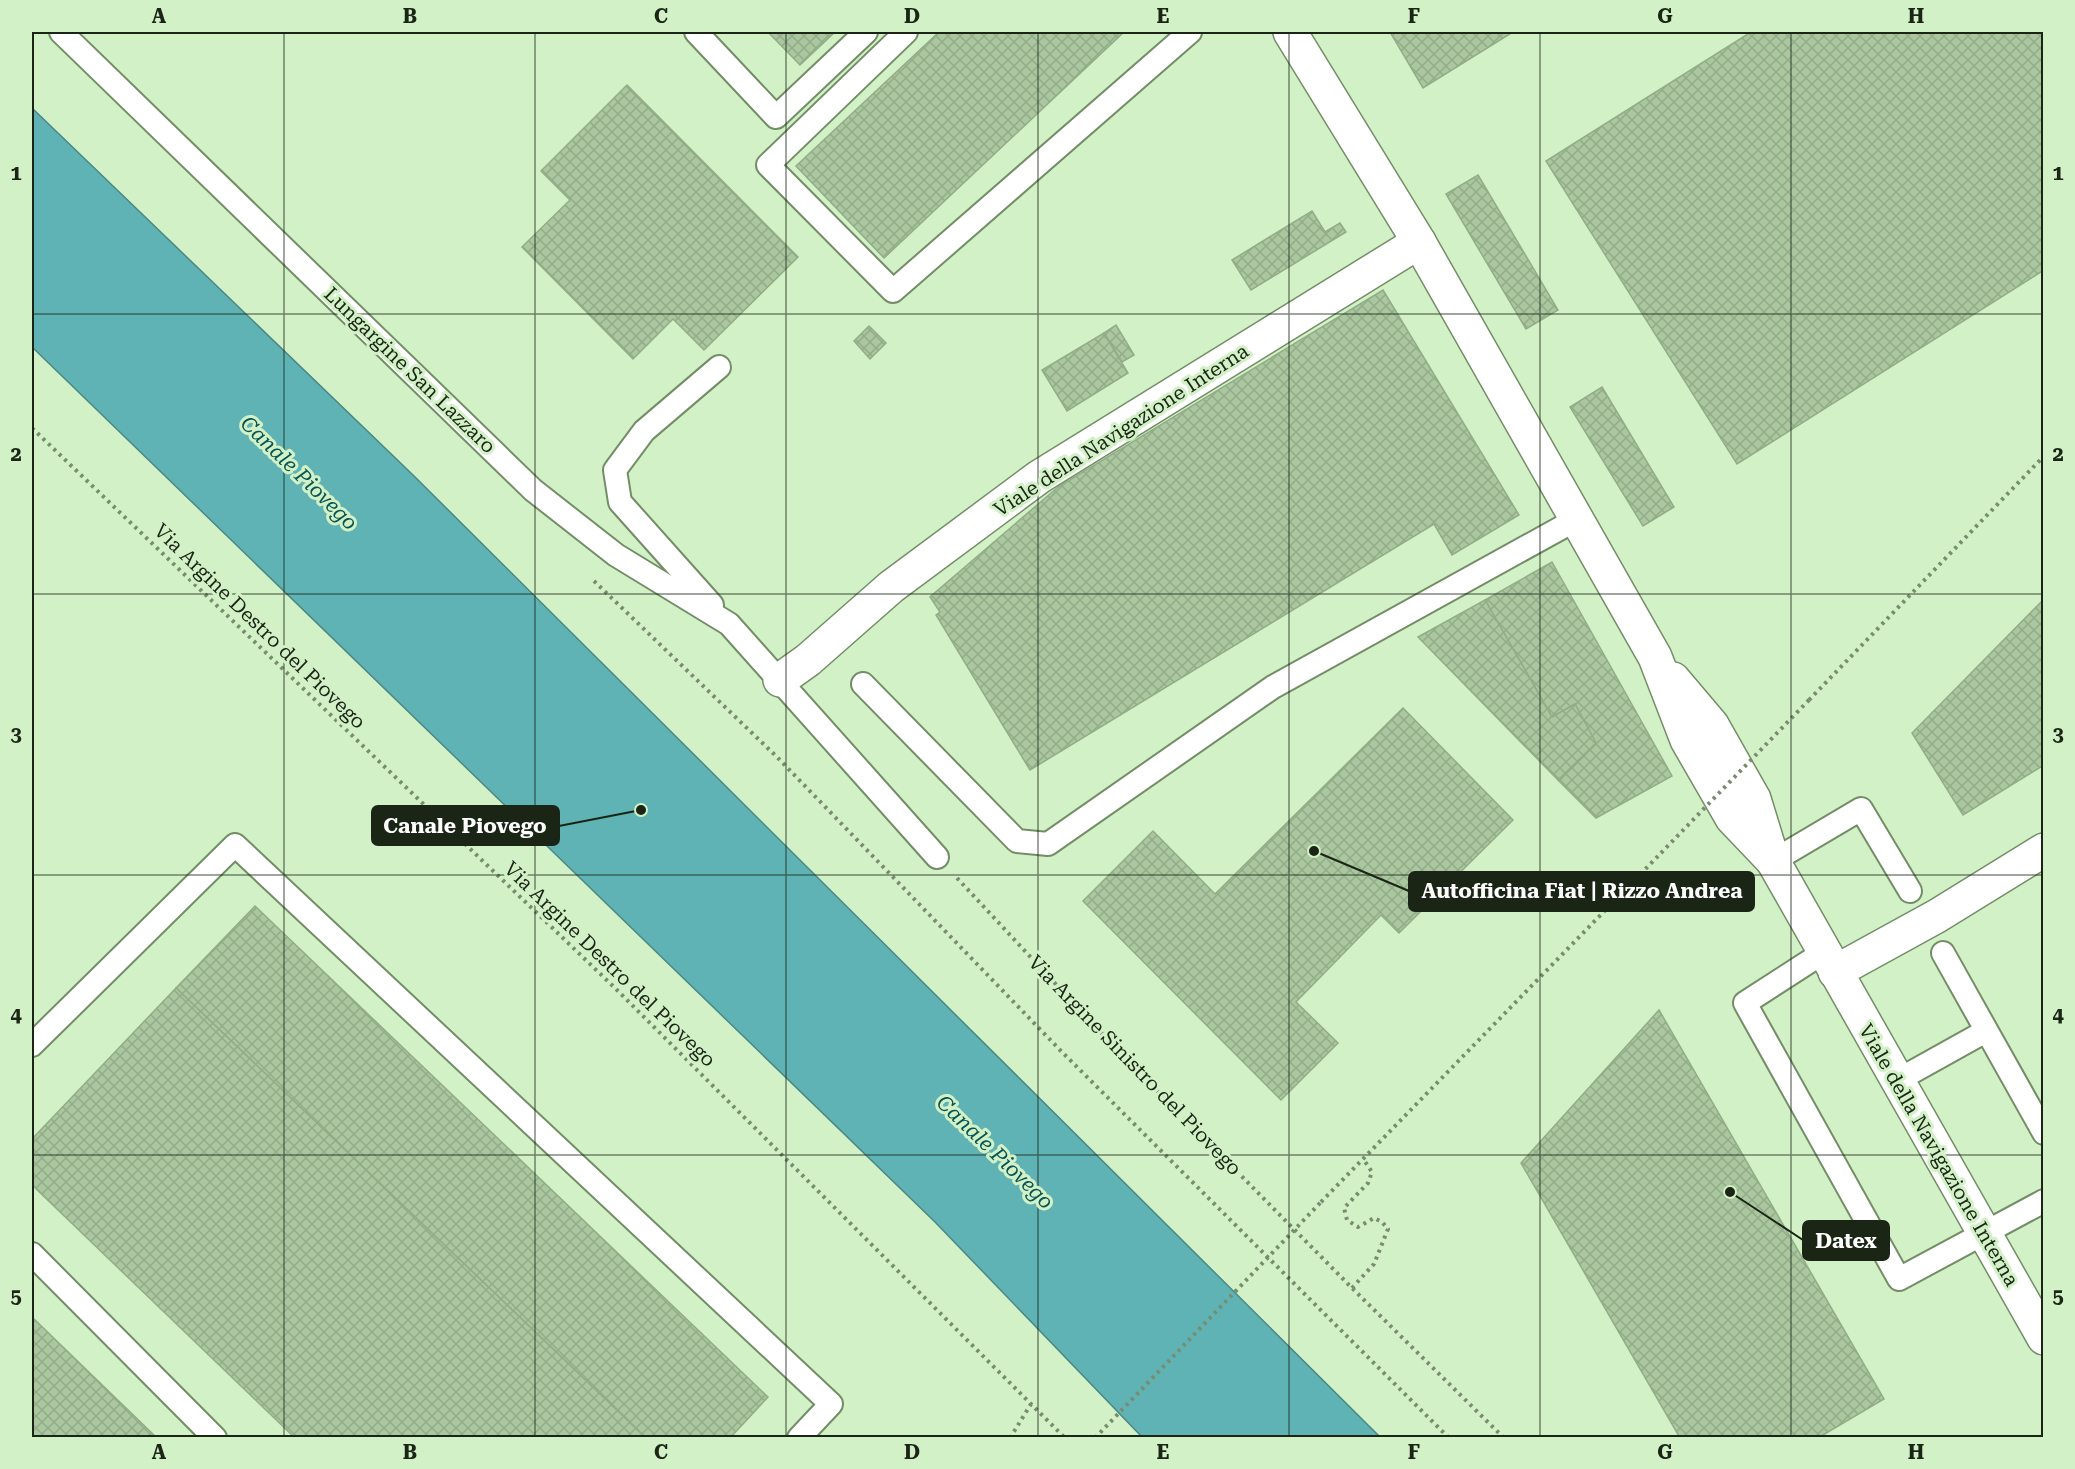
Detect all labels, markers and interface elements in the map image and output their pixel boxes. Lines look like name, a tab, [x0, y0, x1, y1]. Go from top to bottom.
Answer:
text: A	[152, 4, 167, 28]
text: B	[403, 4, 417, 28]
text: C	[654, 4, 668, 28]
text: D	[904, 4, 920, 28]
text: E	[1157, 4, 1170, 28]
text: F	[1408, 4, 1420, 28]
text: G	[1657, 4, 1673, 28]
text: H	[1908, 4, 1924, 28]
text: 1	[10, 161, 22, 185]
text: 1	[2052, 161, 2064, 185]
street label: Lungargine San Lazzaro	[319, 282, 501, 458]
street label: Viale della Navigazione Interna	[989, 338, 1253, 521]
water label: Canale Piovego	[236, 411, 362, 535]
text: 2	[10, 442, 22, 466]
text: 2	[2052, 442, 2064, 466]
street label: Via Argine Destro del Piovego	[149, 518, 371, 734]
text: 3	[10, 722, 22, 746]
text: 3	[2052, 722, 2064, 746]
callout: Canale Piovego	[372, 806, 559, 845]
text: Canale Piovego	[383, 814, 547, 838]
street label: Via Argine Destro del Piovego	[499, 856, 721, 1072]
callout: Autofficina Fiat | Rizzo Andrea	[1409, 872, 1754, 911]
text: Autofficina Fiat | Rizzo Andrea	[1421, 879, 1743, 903]
street label: Via Argine Sinistro del Piovego	[1023, 950, 1247, 1180]
text: 4	[10, 1003, 22, 1027]
text: 4	[2052, 1003, 2064, 1027]
street label: Viale della Navigazione Interna	[1854, 1020, 2024, 1291]
water label: Canale Piovego	[932, 1090, 1058, 1214]
callout: Datex	[1803, 1221, 1889, 1260]
text: Datex	[1815, 1229, 1877, 1253]
text: 5	[10, 1284, 22, 1308]
text: 5	[2052, 1284, 2064, 1308]
text: A	[152, 1440, 167, 1464]
text: B	[403, 1440, 417, 1464]
text: C	[654, 1440, 668, 1464]
text: D	[904, 1440, 920, 1464]
text: E	[1157, 1440, 1170, 1464]
text: F	[1408, 1440, 1420, 1464]
text: G	[1657, 1440, 1673, 1464]
text: H	[1908, 1440, 1924, 1464]

